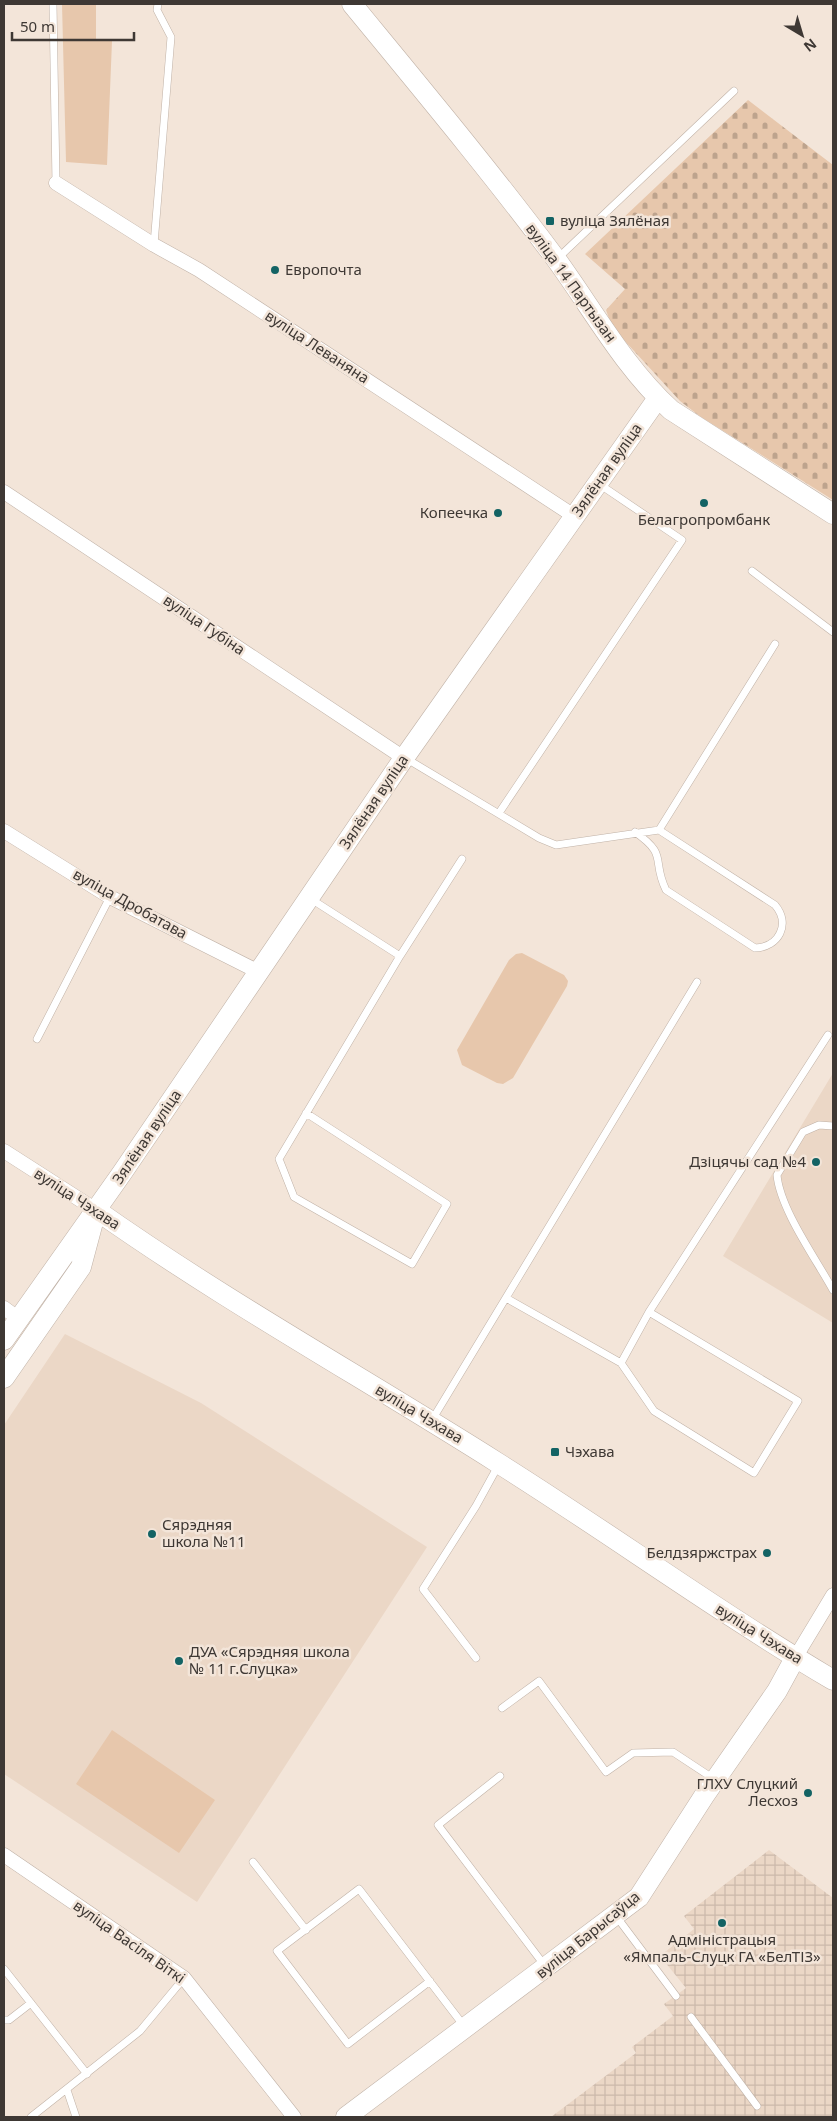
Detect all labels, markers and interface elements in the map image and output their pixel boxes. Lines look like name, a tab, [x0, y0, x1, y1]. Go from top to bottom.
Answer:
scale bar	[12, 10, 135, 42]
north arrow	[777, 10, 827, 60]
text: 50 m	[20, 16, 55, 36]
text: N	[800, 35, 821, 57]
place label: вуліца Зялёная	[560, 210, 670, 230]
marker: вуліца Зялёная	[544, 215, 556, 227]
street label: вуліца 14 Партызан	[522, 219, 622, 346]
place label: Европочта	[285, 259, 362, 279]
marker: Европочта	[269, 264, 281, 276]
street label: вуліца Леваняна	[262, 305, 373, 387]
street label: Зялёная вуліца	[567, 419, 646, 520]
marker: Белагропромбанк	[698, 497, 710, 509]
place label: Копеечка	[420, 502, 488, 522]
marker: Копеечка	[492, 507, 504, 519]
place label: Белагропромбанк	[638, 509, 770, 529]
street label: вуліца Губіна	[160, 589, 249, 659]
street label: Зялёная вуліца	[334, 750, 412, 853]
street label: вуліца Дробатава	[70, 863, 191, 943]
street label: Зялёная вуліца	[107, 1085, 185, 1188]
place label: Дзіцячы сад №4	[689, 1151, 806, 1171]
marker: Дзіцячы сад №4	[810, 1156, 822, 1168]
street label: вуліца Чэхава	[31, 1163, 125, 1234]
street label: вуліца Чэхава	[372, 1379, 467, 1447]
place label: Чэхава	[565, 1441, 615, 1461]
marker: Чэхава	[549, 1446, 561, 1458]
place label: Сярэдняя школа №11	[162, 1514, 246, 1551]
marker: Сярэдняя школа №11	[146, 1528, 158, 1540]
place label: Белдзяржстрах	[647, 1542, 757, 1562]
marker: Белдзяржстрах	[761, 1547, 773, 1559]
street label: вуліца Чэхава	[712, 1598, 807, 1668]
place label: ДУА «Сярэдняя школа № 11 г.Слуцка»	[189, 1641, 350, 1678]
marker: ДУА «Сярэдняя школа № 11 г.Слуцка»	[173, 1655, 185, 1667]
place label: ГЛХУ Слуцкий Лесхоз	[696, 1773, 798, 1810]
marker: ГЛХУ Слуцкий Лесхоз	[802, 1787, 814, 1799]
street label: вуліца Барысаўца	[531, 1886, 643, 1982]
street label: вуліца Васіля Віткі	[70, 1895, 190, 1987]
marker: Адміністрацыя «Ямпаль-Слуцк ГА «БелТІЗ»	[716, 1917, 728, 1929]
place label: Адміністрацыя «Ямпаль-Слуцк ГА «БелТІЗ»	[623, 1929, 821, 1966]

